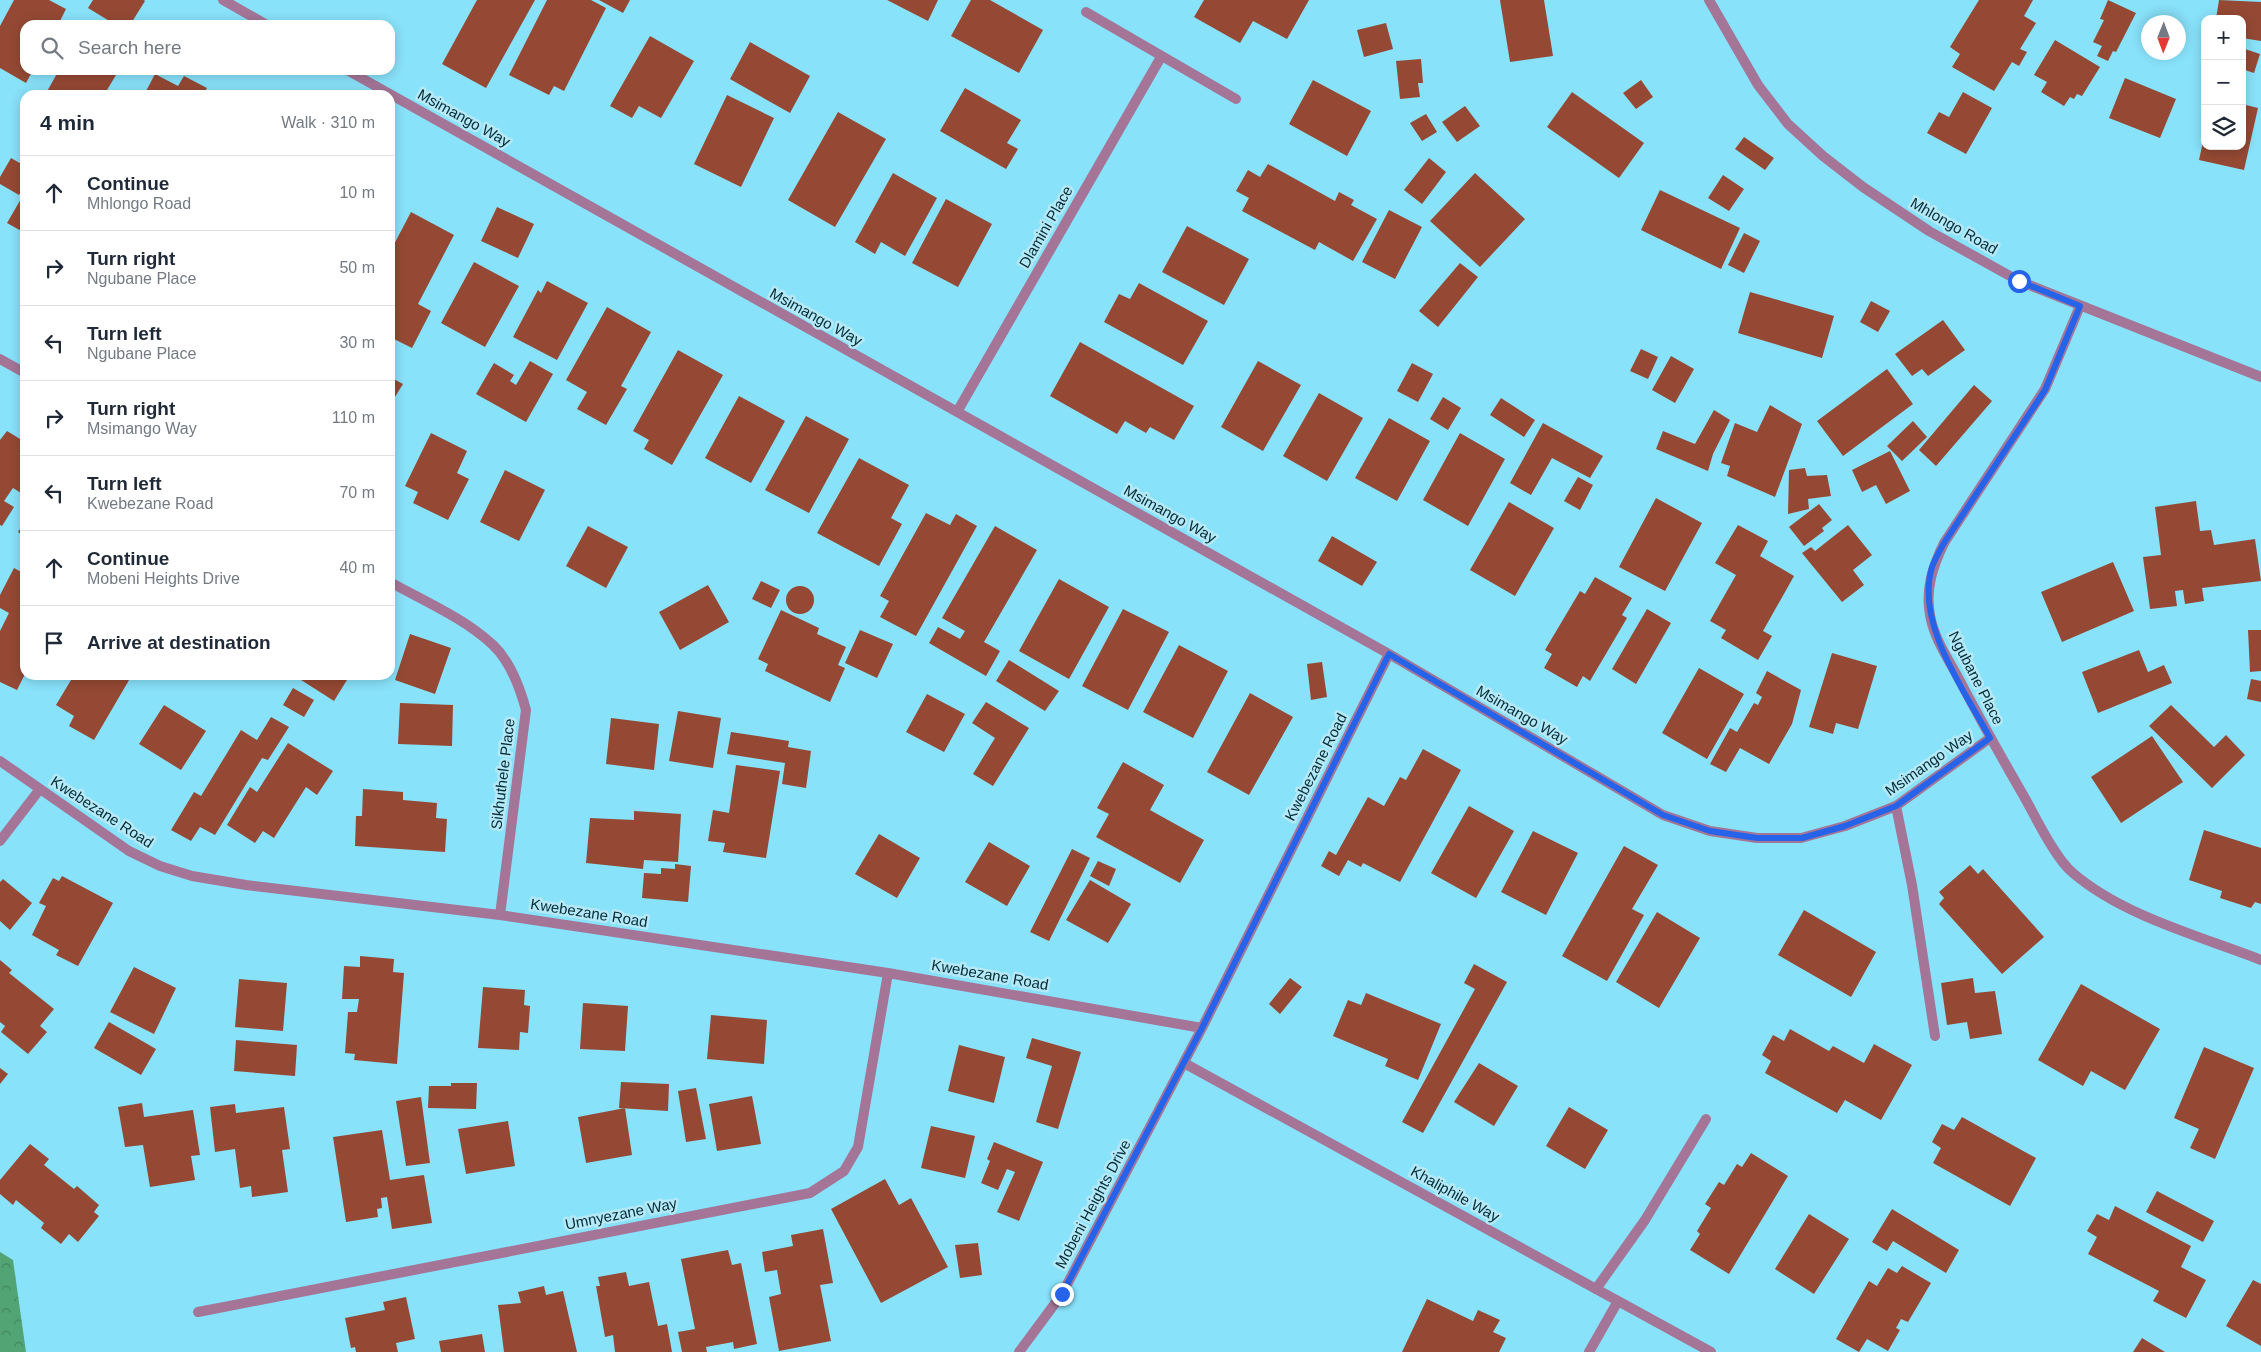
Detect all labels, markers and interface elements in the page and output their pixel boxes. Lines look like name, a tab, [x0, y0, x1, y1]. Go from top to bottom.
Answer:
north arrow	[2141, 15, 2186, 60]
map controls	[2201, 15, 2246, 150]
button: +	[2201, 15, 2246, 60]
search box	[20, 20, 395, 75]
icon: search	[38, 34, 66, 62]
text: Search here	[78, 37, 182, 58]
button: −	[2201, 60, 2246, 105]
street label: Msimango Way	[415, 85, 514, 150]
button: layers	[2201, 105, 2246, 150]
text: 4 min	[40, 111, 95, 134]
text: Walk · 310 m	[281, 114, 375, 131]
text: Continue	[87, 173, 169, 194]
icon: ahead	[40, 179, 68, 207]
street label: Dlamini Place	[1015, 183, 1076, 271]
text: 10 m	[339, 184, 375, 201]
street label: Mhlongo Road	[1908, 194, 2001, 257]
text: Mhlongo Road	[87, 195, 191, 212]
text: Turn right	[87, 248, 175, 269]
icon: right	[40, 254, 68, 282]
text: 50 m	[339, 259, 375, 276]
text: Ngubane Place	[87, 270, 196, 287]
route start	[2008, 270, 2031, 293]
street label: Msimango Way	[767, 284, 866, 349]
text: Turn left	[87, 323, 162, 344]
icon: left	[40, 329, 68, 357]
text: 30 m	[339, 334, 375, 351]
text: Ngubane Place	[87, 345, 196, 362]
text: Turn right	[87, 398, 175, 419]
icon: right	[40, 404, 68, 432]
text: 110 m	[332, 409, 375, 426]
text: Msimango Way	[87, 420, 197, 437]
text: Turn left	[87, 473, 162, 494]
icon: left	[40, 479, 68, 507]
street label: Msimango Way	[1121, 481, 1220, 546]
text: 70 m	[339, 484, 375, 501]
text: Kwebezane Road	[87, 495, 213, 512]
text: Continue	[87, 548, 169, 569]
icon: ahead	[40, 554, 68, 582]
text: 40 m	[339, 559, 375, 576]
text: Mobeni Heights Drive	[87, 570, 240, 587]
street label: Ngubane Place	[1946, 628, 2007, 727]
icon: arrive	[40, 629, 68, 657]
text: Arrive at destination	[87, 632, 271, 653]
street label: Msimango Way	[1473, 682, 1571, 748]
street label: Kwebezane Road	[1281, 710, 1350, 823]
street label: Sikhuthele Place	[487, 717, 518, 830]
street label: Msimango Way	[1882, 726, 1976, 799]
street label: Kwebezane Road	[48, 772, 157, 851]
street label: Kwebezane Road	[529, 895, 649, 930]
street label: Kwebezane Road	[930, 956, 1050, 993]
street label: Mobeni Heights Drive	[1051, 1136, 1134, 1271]
street label: Khaliphile Way	[1408, 1162, 1503, 1225]
street label: Umnyezane Way	[563, 1194, 679, 1233]
route end	[1051, 1283, 1074, 1306]

